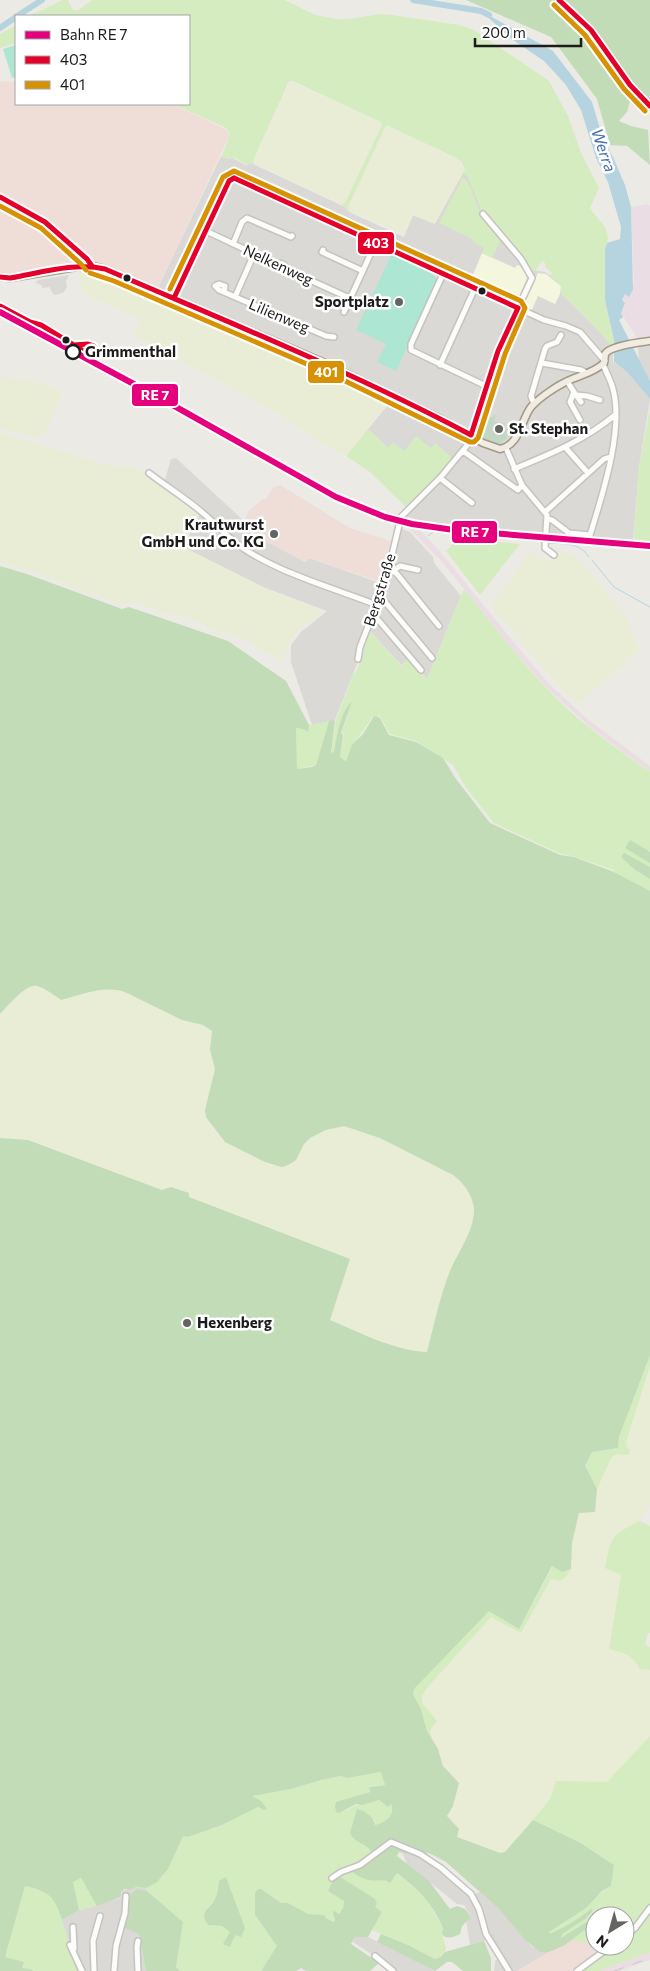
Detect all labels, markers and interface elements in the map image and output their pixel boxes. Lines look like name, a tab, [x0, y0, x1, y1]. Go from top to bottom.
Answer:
legend	[15, 15, 190, 105]
scale bar	[475, 15, 581, 47]
text: 200 m	[482, 23, 526, 41]
text: Bahn RE 7	[60, 25, 127, 43]
text: 403	[60, 50, 87, 68]
text: 401	[60, 75, 85, 93]
water label: Werra	[588, 126, 621, 174]
line badge: 403	[357, 231, 395, 255]
text: 403	[363, 234, 389, 251]
street label: Nelkenweg	[241, 240, 316, 288]
unlabelled marker	[122, 273, 132, 283]
unlabelled marker	[477, 286, 487, 296]
place label: Sportplatz	[315, 292, 389, 310]
street label: Lilienweg	[246, 294, 312, 336]
marker: Sportplatz	[393, 296, 405, 308]
unlabelled marker	[61, 335, 71, 345]
place label: Grimmenthal	[85, 342, 176, 360]
marker: Grimmenthal	[65, 344, 81, 360]
line badge: 401	[307, 360, 345, 384]
text: 401	[314, 363, 338, 380]
line badge: RE 7	[131, 383, 179, 407]
text: RE 7	[141, 386, 170, 403]
place label: St. Stephan	[509, 419, 588, 437]
marker: St. Stephan	[493, 423, 505, 435]
place label: Krautwurst GmbH und Co. KG	[142, 515, 264, 550]
line badge: RE 7	[451, 520, 498, 544]
text: RE 7	[461, 523, 490, 540]
marker: Krautwurst GmbH und Co. KG	[268, 528, 280, 540]
street label: Bergstraße	[359, 551, 399, 628]
place label: Hexenberg	[197, 1313, 272, 1331]
marker: Hexenberg	[181, 1317, 193, 1329]
north arrow	[585, 1906, 635, 1956]
text: N	[593, 1932, 611, 1952]

